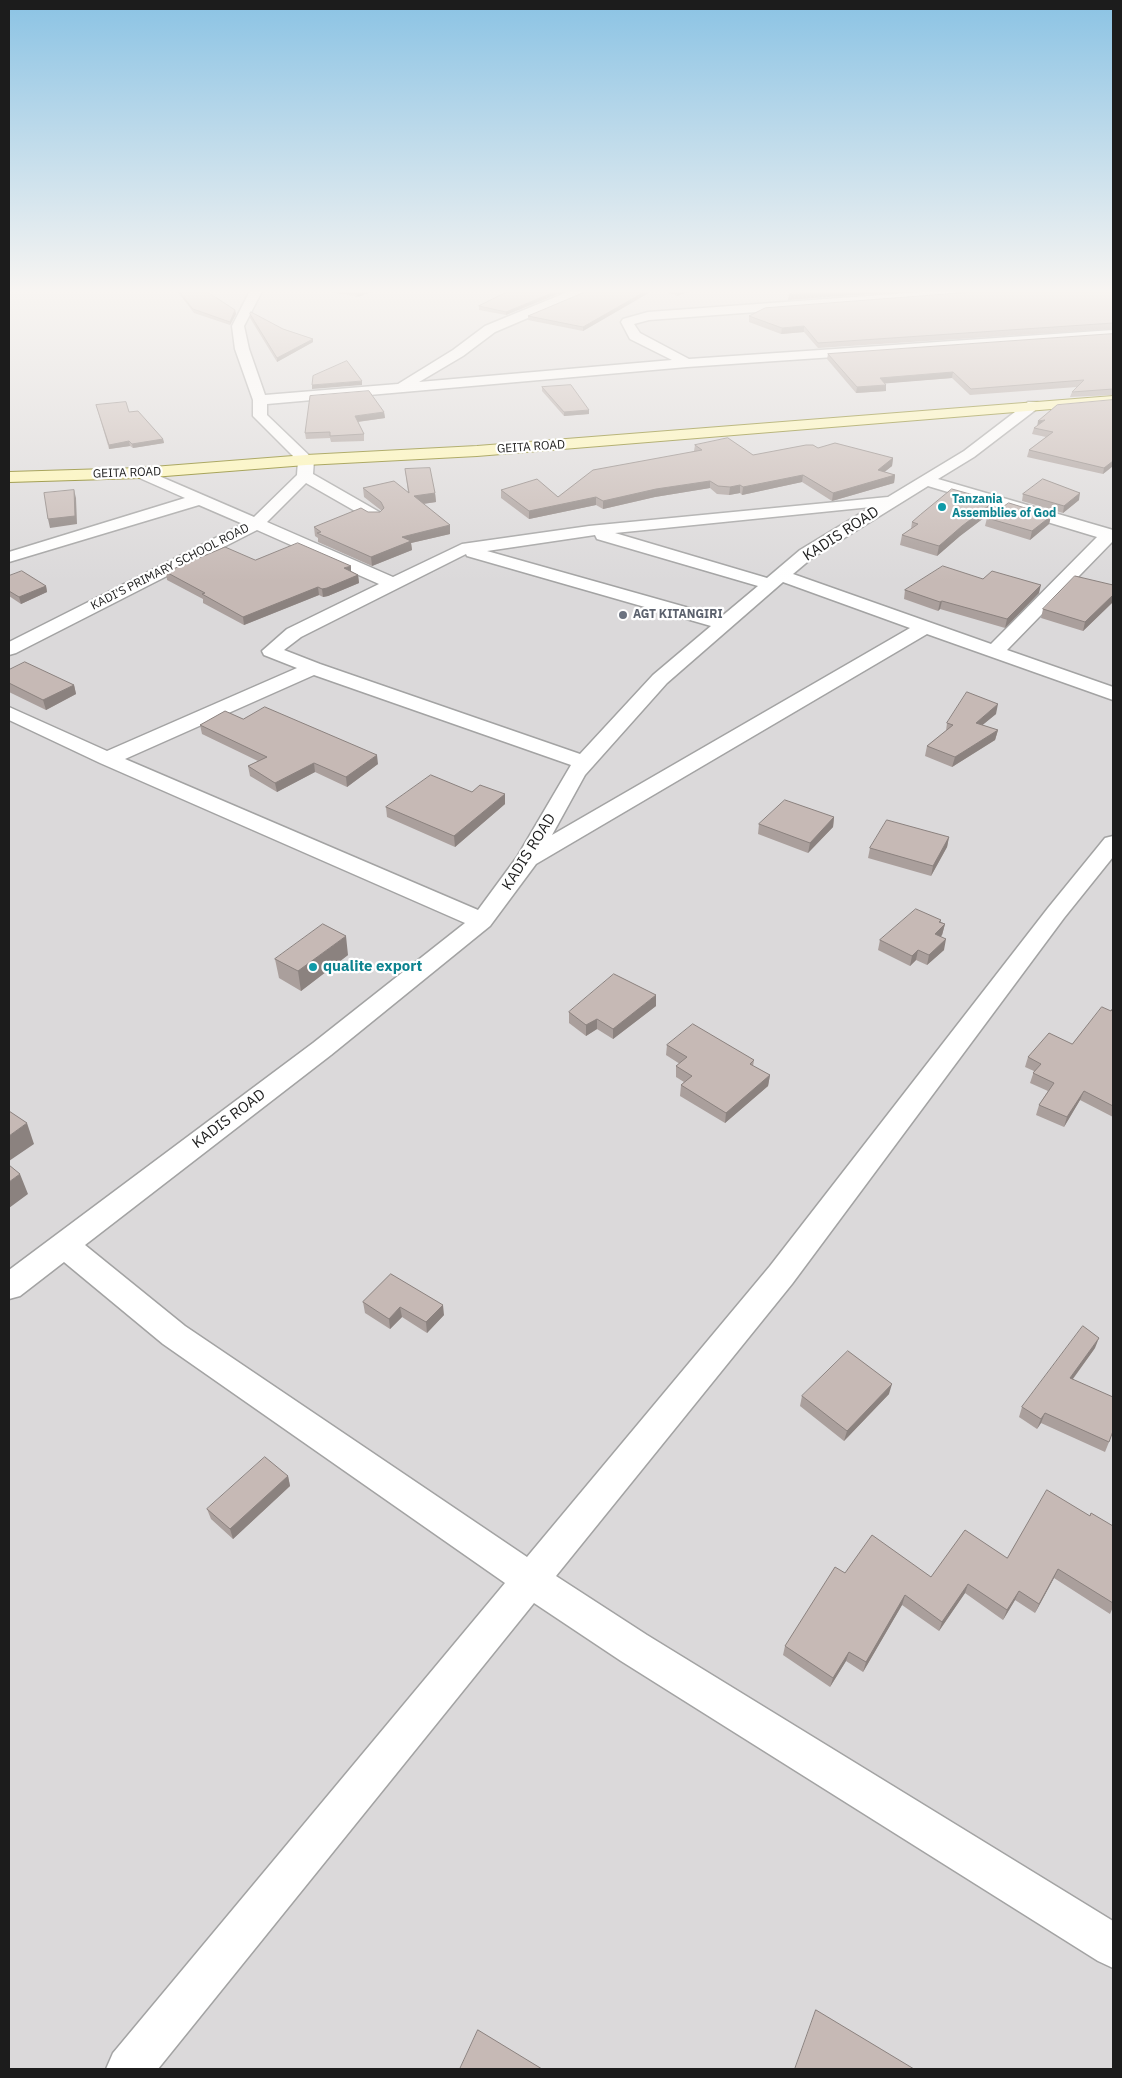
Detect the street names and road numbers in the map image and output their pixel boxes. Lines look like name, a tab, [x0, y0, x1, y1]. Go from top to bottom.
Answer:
street label: GEITA ROAD	[496, 437, 566, 457]
street label: GEITA ROAD	[93, 465, 161, 481]
street label: KADIS ROAD	[800, 503, 882, 565]
street label: KADI'S PRIMARY SCHOOL ROAD	[88, 521, 252, 613]
street label: KADIS ROAD	[498, 810, 560, 894]
street label: KADIS ROAD	[189, 1086, 269, 1152]

